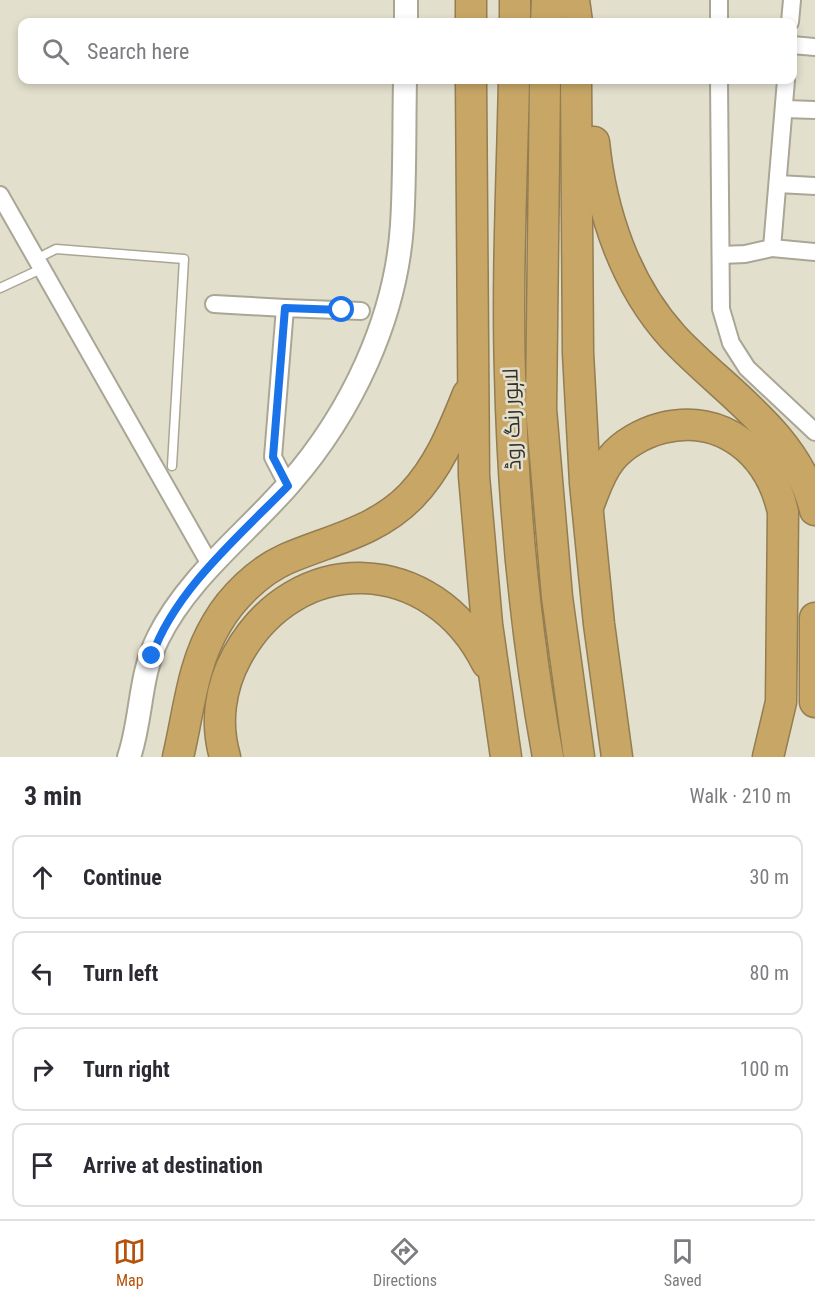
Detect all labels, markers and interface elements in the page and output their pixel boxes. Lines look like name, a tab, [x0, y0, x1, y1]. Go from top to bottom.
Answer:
search box	[18, 18, 797, 84]
icon: search	[39, 35, 72, 68]
text: Search here	[87, 39, 189, 64]
route start	[328, 296, 354, 322]
street label: لاہور رنگ روڈ	[498, 368, 528, 470]
route end	[138, 642, 164, 668]
text: 3 min	[24, 781, 82, 811]
text: Walk · 210 m	[690, 784, 791, 808]
icon: ahead	[26, 861, 59, 894]
text: Continue	[83, 865, 162, 890]
text: 30 m	[750, 865, 789, 889]
icon: left	[26, 957, 59, 990]
text: Turn left	[83, 961, 158, 986]
text: 80 m	[750, 961, 789, 985]
icon: right	[26, 1053, 59, 1086]
text: Turn right	[83, 1057, 170, 1082]
text: 100 m	[740, 1057, 789, 1081]
icon: arrive	[26, 1149, 59, 1182]
text: Arrive at destination	[83, 1153, 263, 1178]
tab: Map	[113, 1235, 146, 1290]
tab: Directions	[373, 1235, 437, 1290]
tab: Saved	[664, 1235, 702, 1290]

